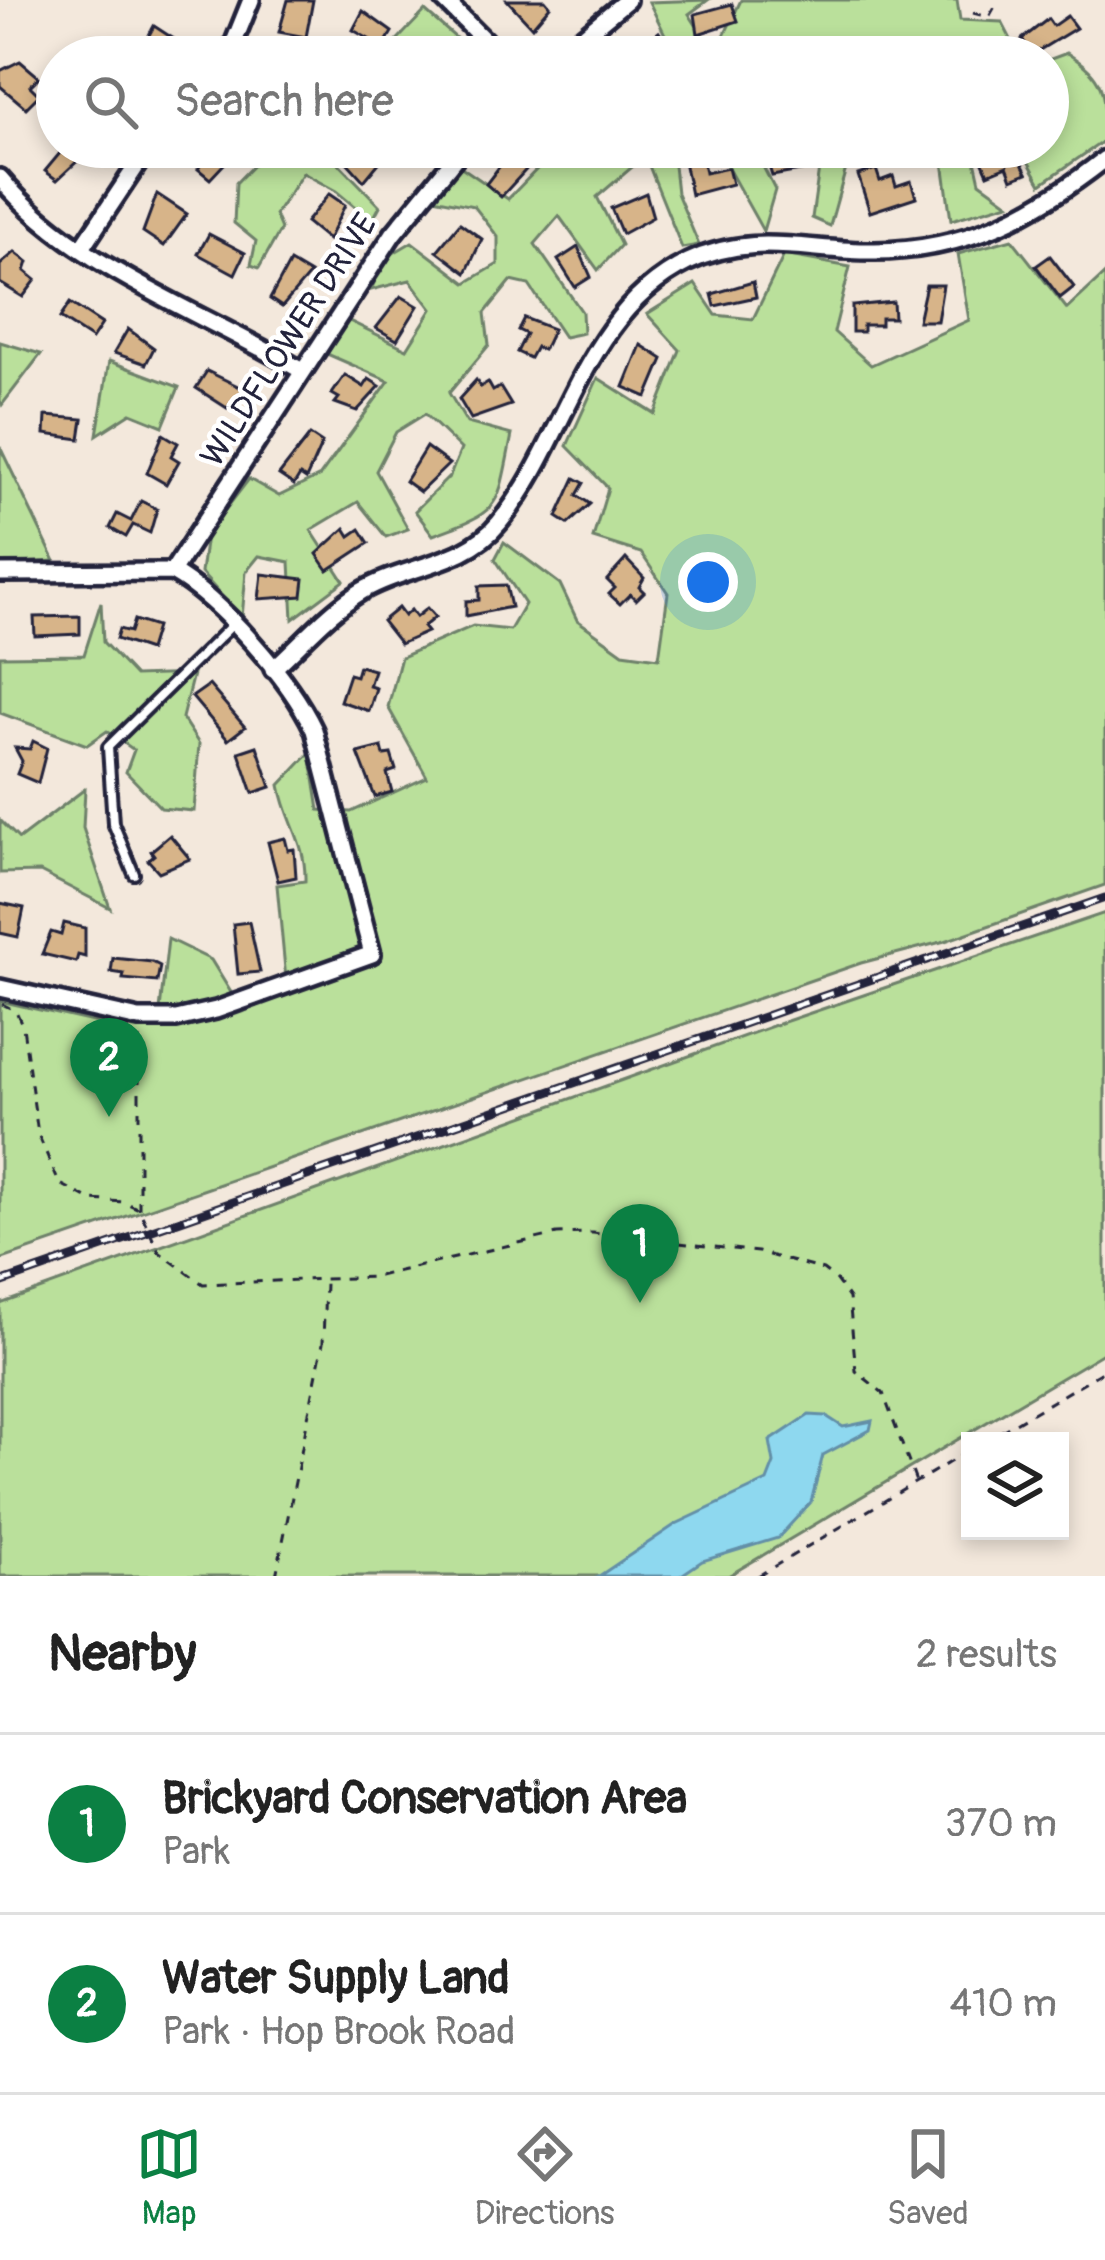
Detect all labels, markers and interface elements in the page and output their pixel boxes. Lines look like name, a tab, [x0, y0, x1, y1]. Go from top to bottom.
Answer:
search box	[36, 36, 1069, 168]
icon: search	[78, 69, 144, 135]
text: Search here	[174, 74, 394, 130]
street label: WILDFLOWER DRIVE	[192, 206, 386, 474]
your location	[678, 552, 738, 612]
pin: 2	[70, 1018, 148, 1117]
pin: 1	[601, 1204, 679, 1303]
map controls	[961, 1432, 1069, 1540]
button: layers	[961, 1432, 1069, 1540]
text: Nearby	[48, 1622, 196, 1686]
text: 2 results	[916, 1630, 1057, 1679]
text: Brickyard Conservation Area	[162, 1771, 687, 1827]
text: 1	[79, 1799, 95, 1848]
text: 370 m	[945, 1799, 1057, 1848]
text: Park	[162, 1827, 230, 1876]
text: Water Supply Land	[162, 1951, 510, 2007]
text: 2	[76, 1979, 98, 2028]
text: 410 m	[949, 1979, 1057, 2028]
text: Park · Hop Brook Road	[162, 2007, 515, 2056]
tab: Map	[136, 2121, 202, 2234]
tab: Directions	[475, 2121, 615, 2234]
tab: Saved	[887, 2121, 969, 2234]

